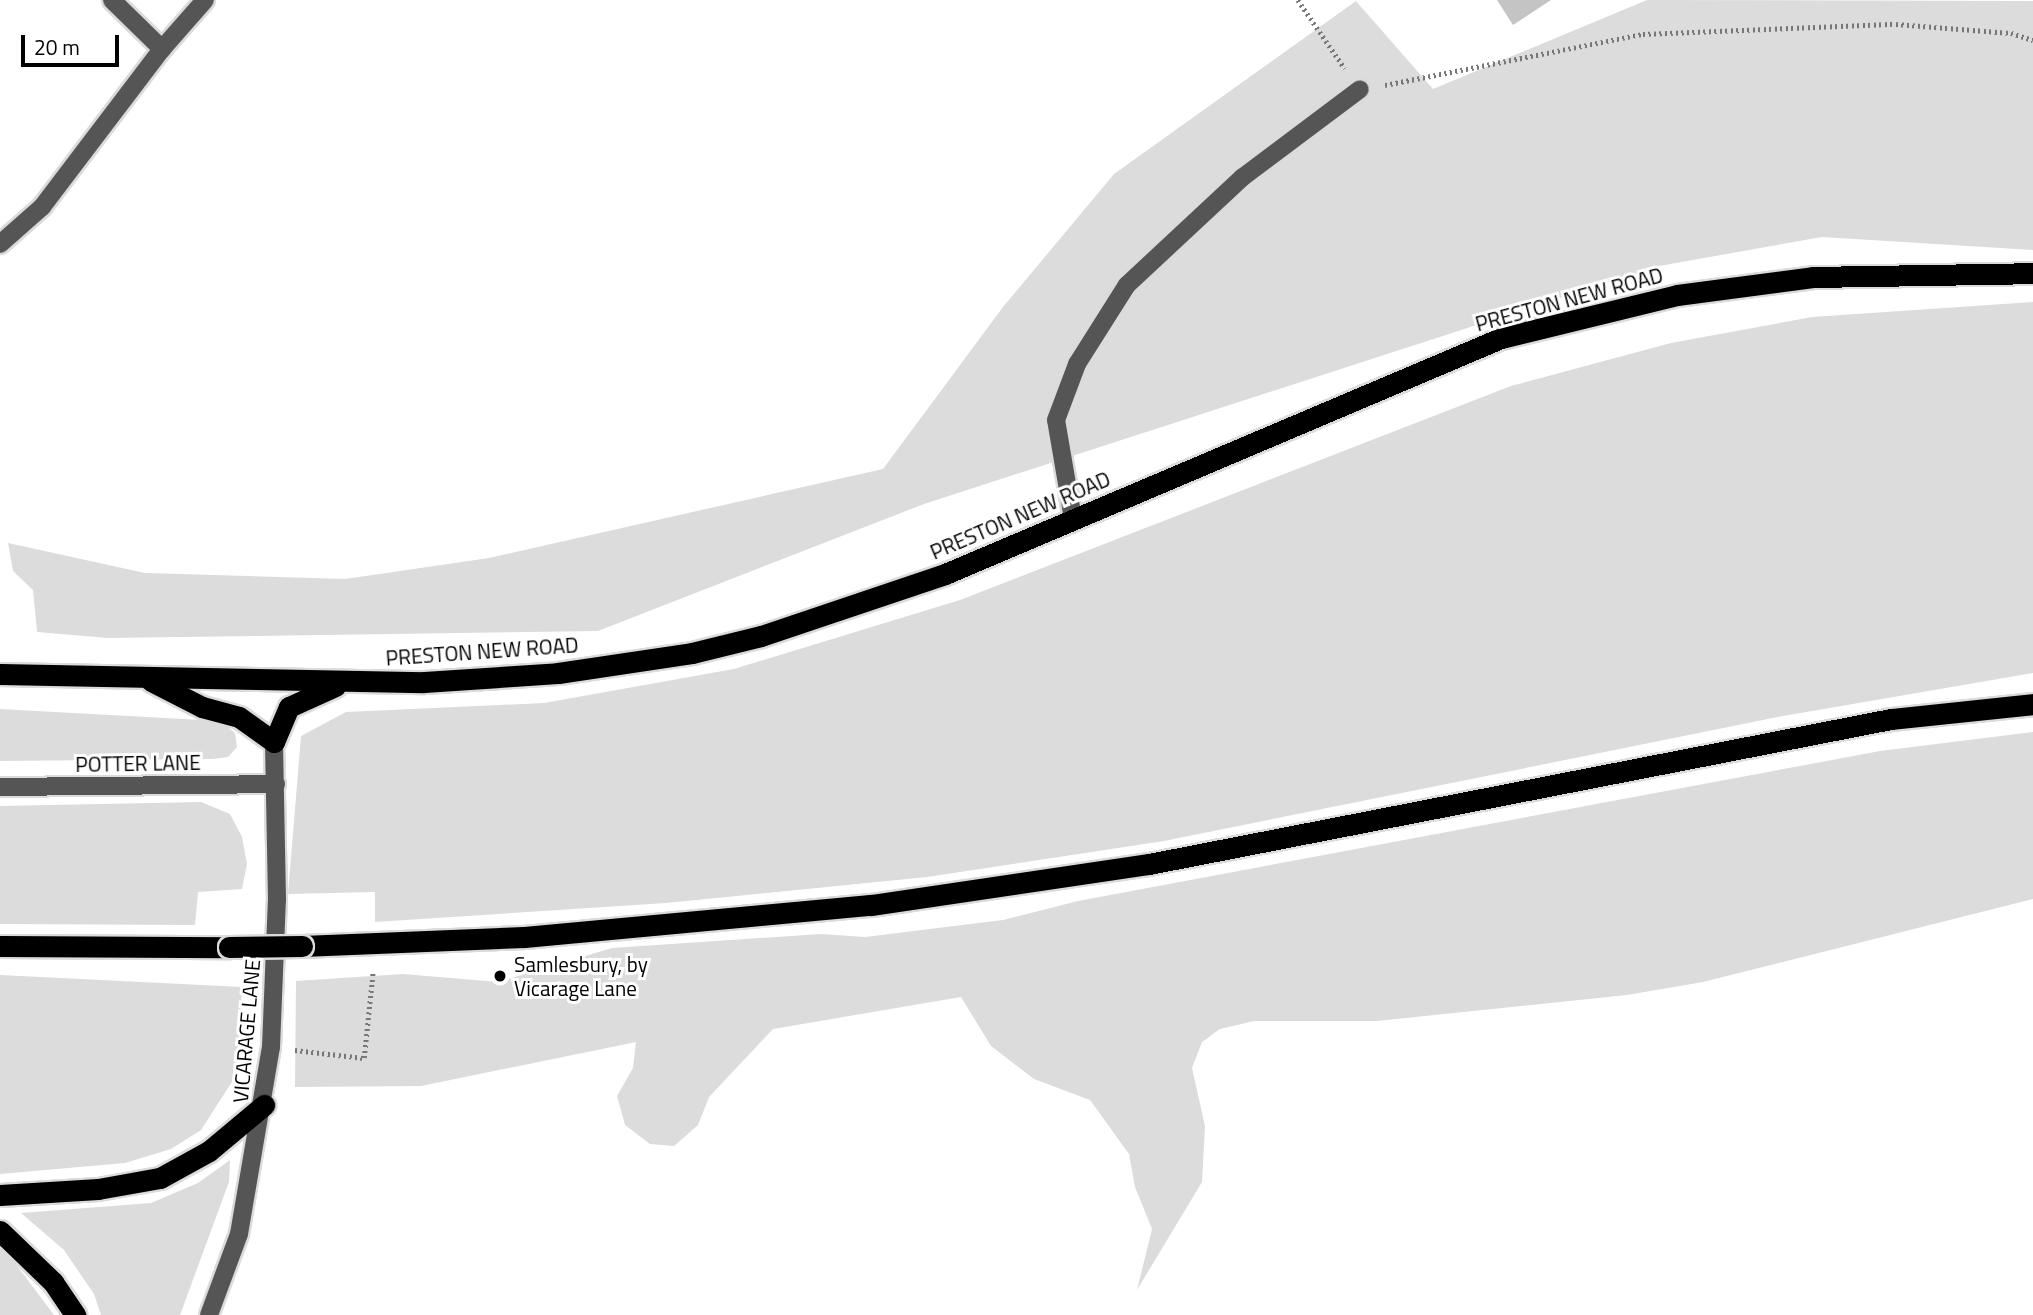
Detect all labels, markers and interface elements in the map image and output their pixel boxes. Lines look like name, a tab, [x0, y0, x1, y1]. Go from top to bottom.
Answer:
scale bar	[24, 21, 122, 65]
text: 20 m	[34, 31, 80, 63]
street label: PRESTON NEW ROAD	[1472, 262, 1666, 336]
street label: PRESTON NEW ROAD	[926, 466, 1114, 564]
street label: PRESTON NEW ROAD	[385, 632, 579, 670]
street label: POTTER LANE	[75, 749, 201, 777]
place label: Samlesbury, by Vicarage Lane	[514, 951, 648, 1001]
street label: VICARAGE LANE	[227, 958, 265, 1104]
marker: Samlesbury, by Vicarage Lane	[492, 968, 508, 984]

